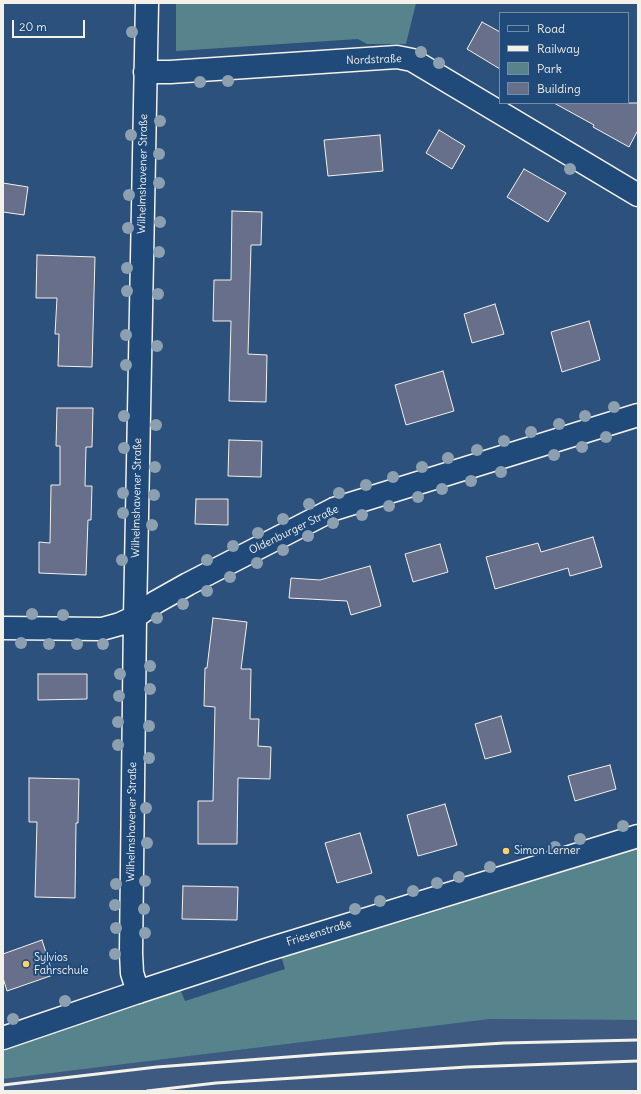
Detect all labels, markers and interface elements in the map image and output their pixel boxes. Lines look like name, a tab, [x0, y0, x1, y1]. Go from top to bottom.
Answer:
scale bar	[14, 12, 87, 38]
legend	[499, 12, 629, 104]
text: 20 m	[19, 19, 47, 34]
text: Road	[537, 21, 565, 36]
text: Railway	[537, 41, 580, 56]
street label: Nordstraße	[346, 52, 402, 68]
text: Park	[537, 61, 562, 76]
text: Building	[537, 81, 581, 96]
street label: Wilhelmshavener Straße	[135, 114, 151, 234]
street label: Wilhelmshavener Straße	[129, 438, 145, 558]
street label: Oldenburger Straße	[247, 503, 341, 557]
street label: Wilhelmshavener Straße	[124, 762, 140, 882]
place label: Simon Lerner	[514, 844, 580, 858]
marker: Simon Lerner	[501, 846, 511, 856]
street label: Friesenstraße	[285, 917, 353, 949]
place label: Sylvios Fahrschule	[34, 951, 89, 977]
marker: Sylvios Fahrschule	[21, 959, 31, 969]

